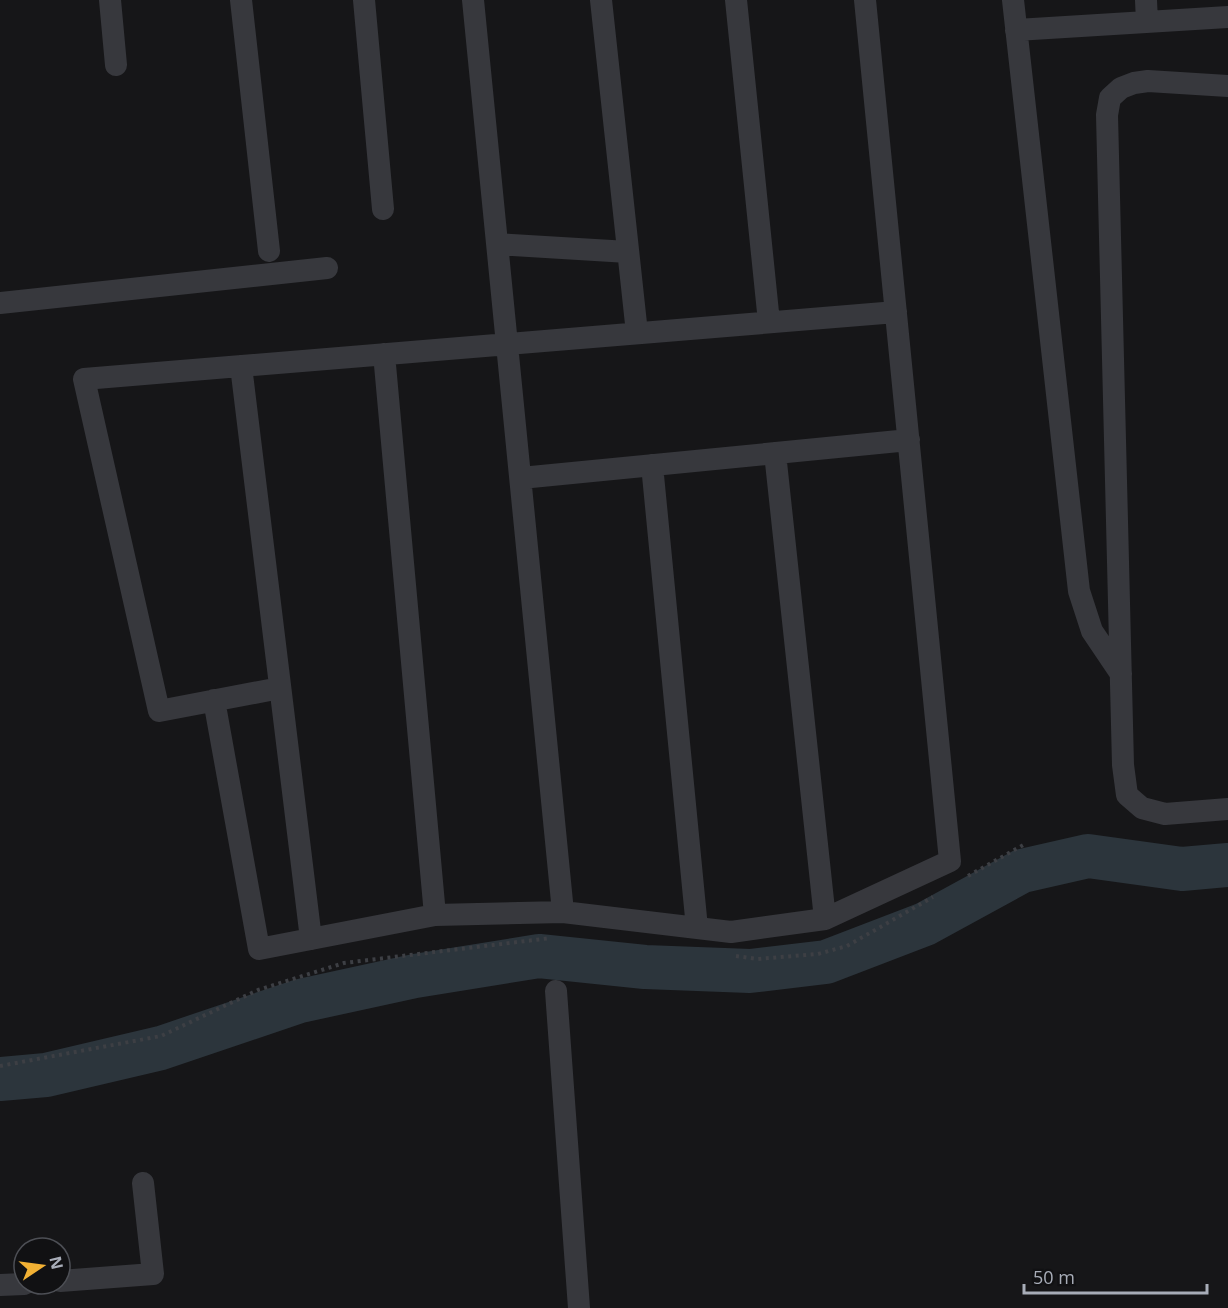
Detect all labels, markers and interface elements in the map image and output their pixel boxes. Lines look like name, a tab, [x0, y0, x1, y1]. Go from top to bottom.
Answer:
north arrow	[12, 1236, 72, 1296]
text: N	[44, 1254, 69, 1271]
scale bar	[1024, 1257, 1207, 1295]
text: 50 m	[1033, 1265, 1075, 1289]

